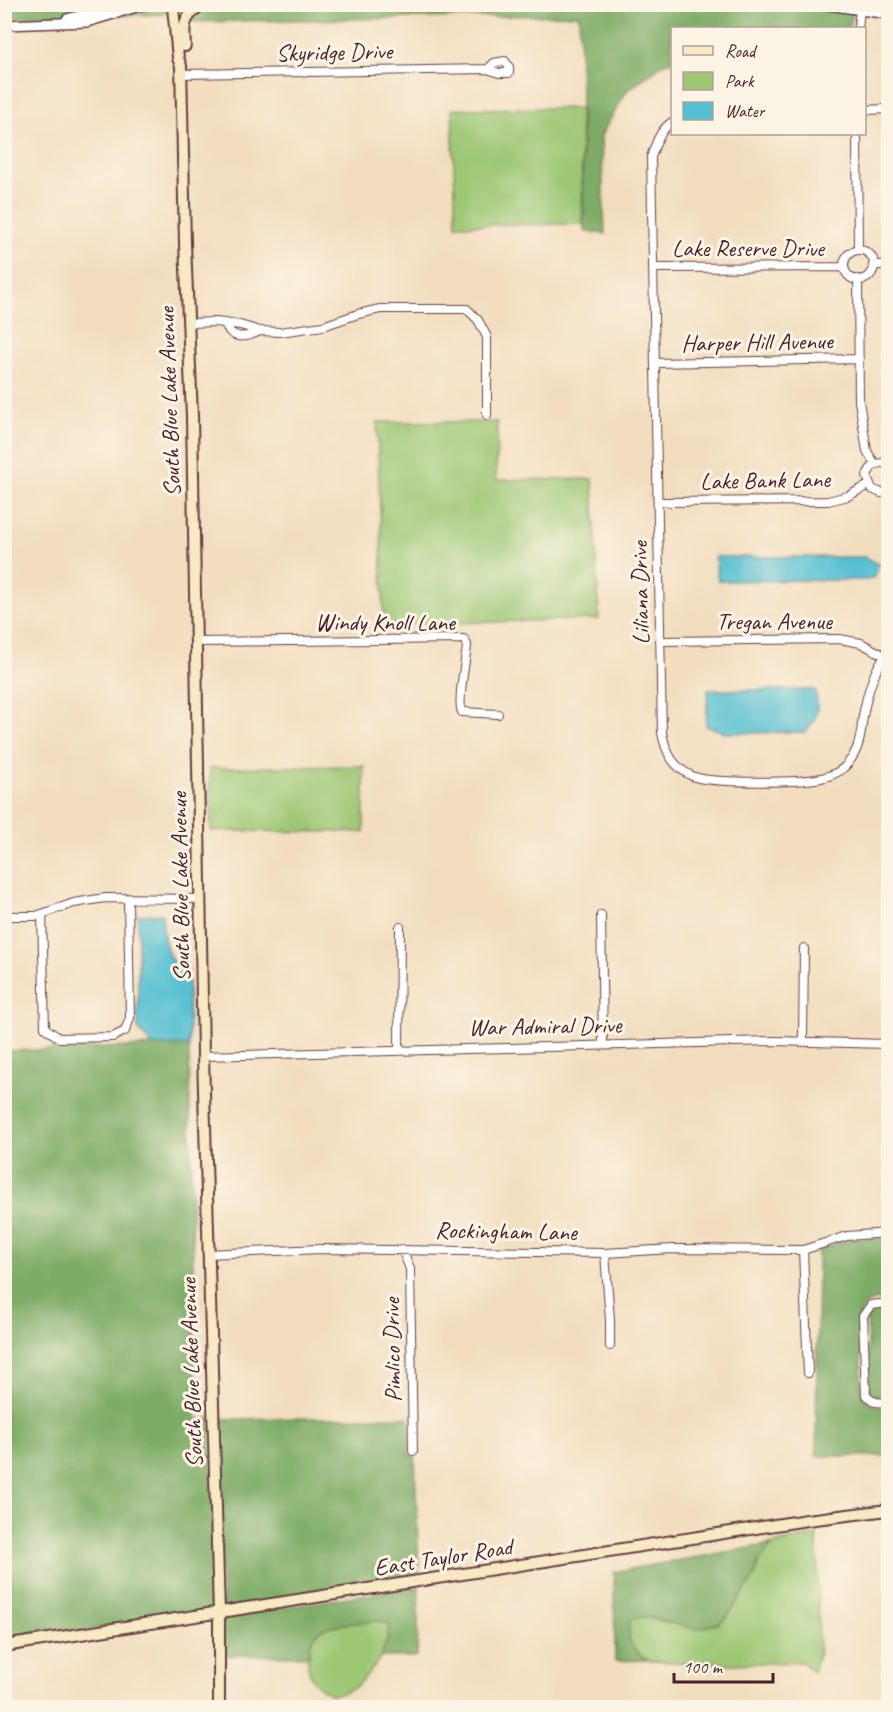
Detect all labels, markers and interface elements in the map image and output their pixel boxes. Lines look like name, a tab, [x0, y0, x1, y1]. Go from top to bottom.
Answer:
legend	[671, 27, 866, 135]
street label: Skyridge Drive	[276, 36, 395, 68]
text: Road	[725, 40, 758, 62]
text: Park	[725, 70, 755, 92]
text: Water	[725, 100, 766, 122]
street label: Lake Reserve Drive	[672, 233, 826, 263]
street label: South Blue Lake Avenue	[151, 304, 187, 497]
street label: Harper Hill Avenue	[681, 326, 835, 358]
street label: Lake Bank Lane	[700, 464, 832, 496]
street label: Liliana Drive	[624, 539, 656, 645]
street label: Tregan Avenue	[716, 606, 834, 636]
street label: Windy Knoll Lane	[315, 607, 457, 637]
street label: South Blue Lake Avenue	[163, 790, 197, 982]
street label: War Admiral Drive	[468, 1010, 624, 1042]
street label: Rockingham Lane	[435, 1215, 579, 1247]
street label: South Blue Lake Avenue	[173, 1275, 209, 1468]
street label: Pimlico Drive	[376, 1295, 408, 1402]
street label: East Taylor Road	[372, 1531, 518, 1583]
scale bar	[674, 1646, 773, 1684]
text: 100 m	[683, 1656, 724, 1678]

